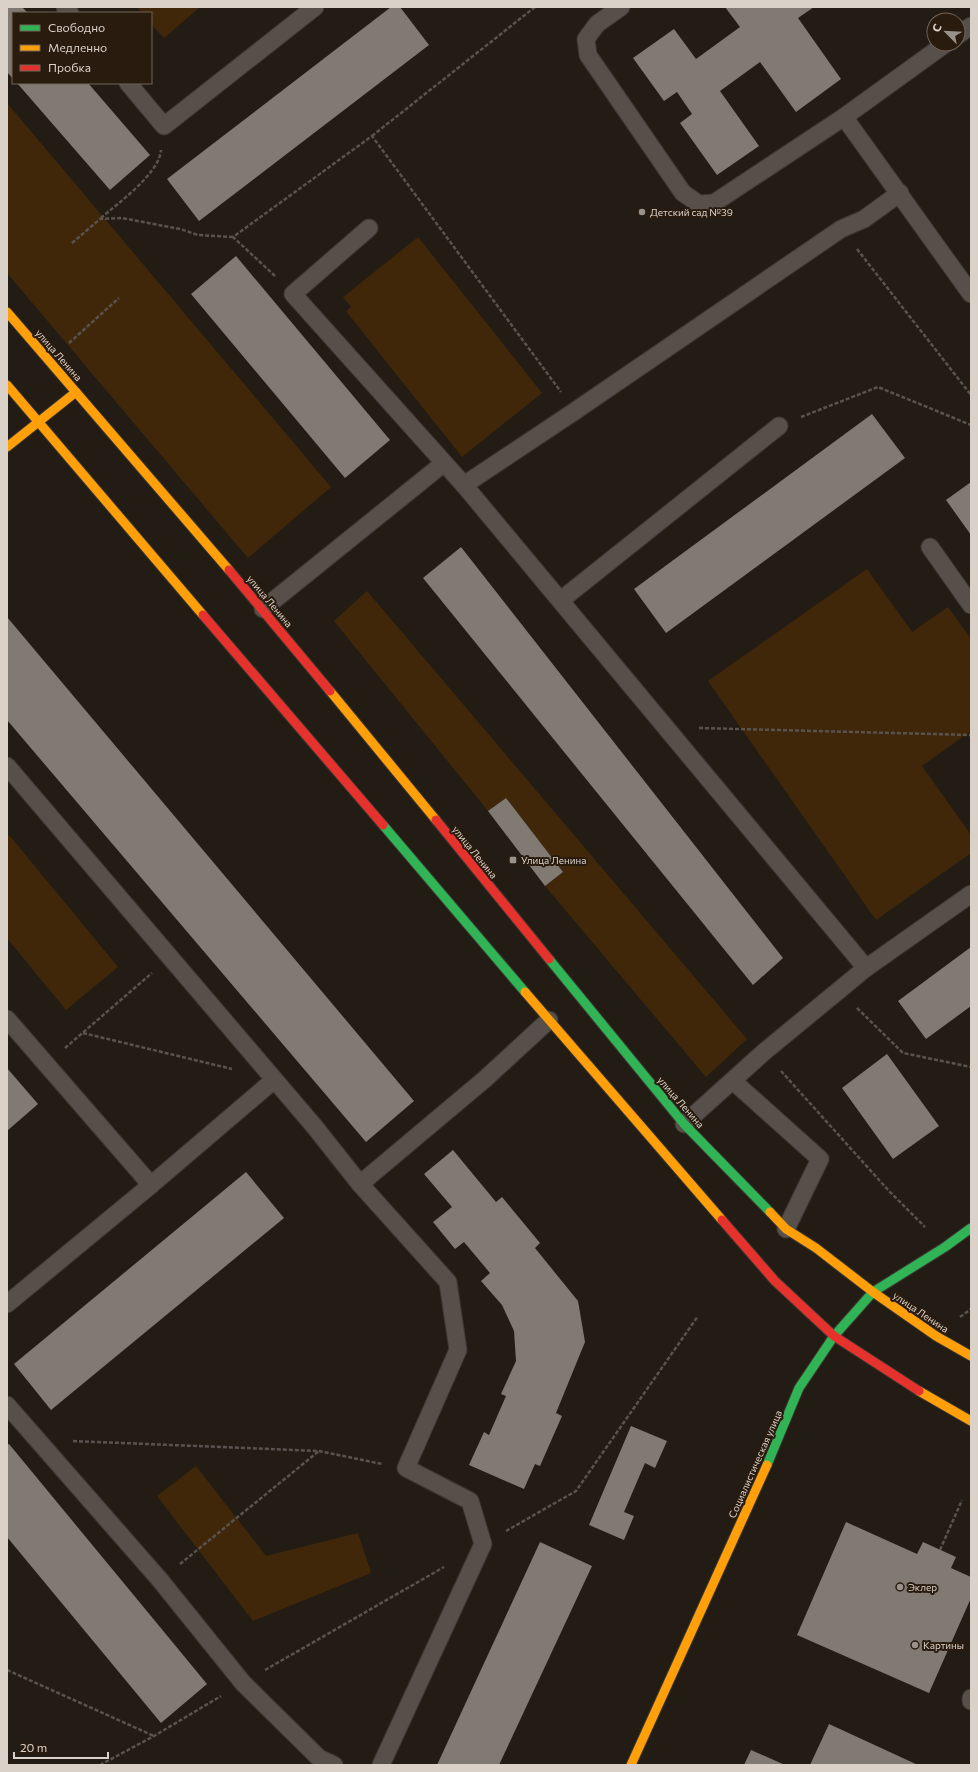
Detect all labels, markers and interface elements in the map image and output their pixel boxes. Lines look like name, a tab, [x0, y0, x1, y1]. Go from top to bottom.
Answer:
legend	[12, 12, 152, 84]
north arrow	[926, 12, 966, 52]
text: Свободно	[48, 20, 105, 34]
text: С	[929, 21, 944, 34]
text: Медленно	[48, 40, 107, 54]
text: Пробка	[48, 60, 91, 74]
place label: Детский сад №39	[650, 206, 733, 218]
marker: Детский сад №39	[637, 207, 647, 217]
street label: улица Ленина	[33, 327, 85, 383]
street label: улица Ленина	[245, 572, 295, 630]
street label: улица Ленина	[450, 823, 500, 881]
place label: Улица Ленина	[521, 854, 586, 866]
marker: Улица Ленина	[508, 855, 518, 865]
street label: улица Ленина	[655, 1074, 707, 1130]
street label: улица Ленина	[891, 1289, 951, 1335]
street label: Социалистическая улица	[726, 1408, 784, 1520]
place label: Эклер	[908, 1581, 937, 1593]
marker: Эклер	[895, 1582, 905, 1592]
place label: Картины	[923, 1639, 964, 1651]
marker: Картины	[910, 1640, 920, 1650]
scale bar	[14, 1734, 108, 1760]
text: 20 m	[20, 1740, 47, 1754]

